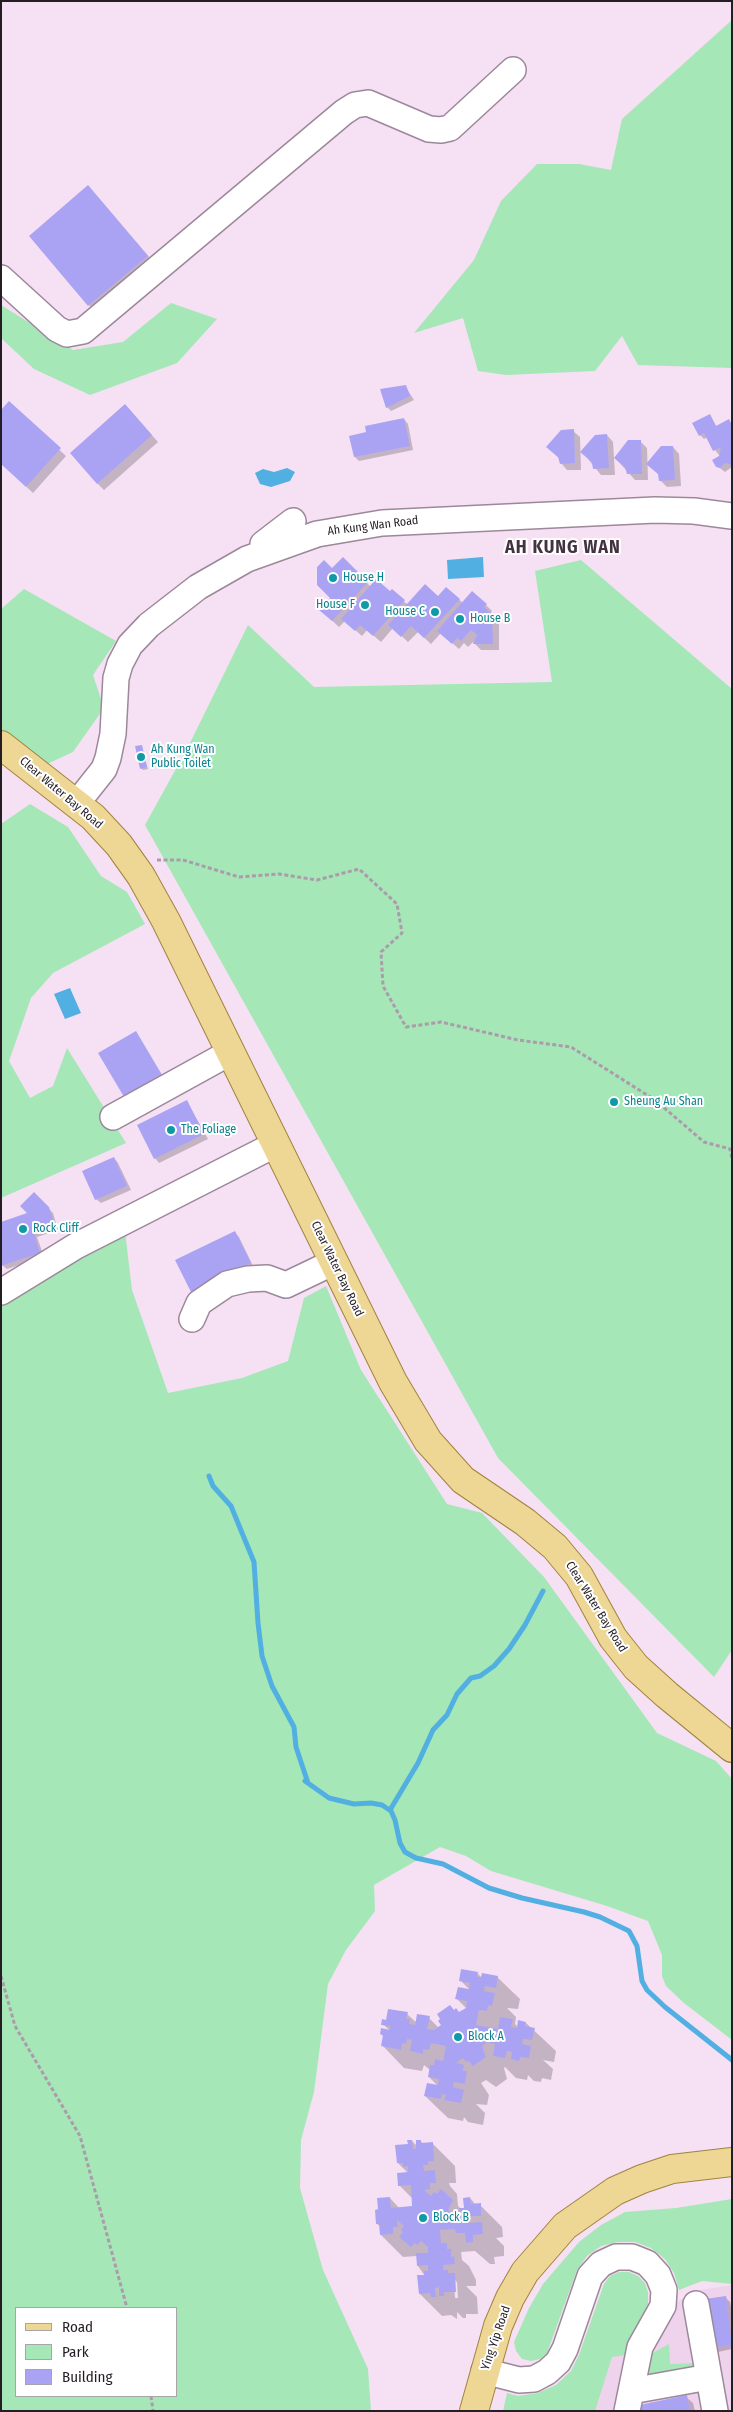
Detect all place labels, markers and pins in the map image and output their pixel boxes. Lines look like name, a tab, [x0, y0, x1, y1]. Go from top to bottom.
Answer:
place label: House H	[343, 571, 384, 585]
marker: House H	[327, 572, 339, 584]
place label: House F	[316, 598, 355, 612]
marker: House F	[359, 599, 371, 611]
place label: House C	[385, 605, 425, 619]
marker: House C	[429, 606, 441, 618]
place label: House B	[470, 612, 510, 626]
marker: House B	[454, 613, 466, 625]
place label: Ah Kung Wan Public Toilet	[151, 743, 215, 771]
marker: Ah Kung Wan Public Toilet	[135, 751, 147, 763]
place label: Sheung Au Shan	[624, 1095, 703, 1109]
marker: Sheung Au Shan	[608, 1096, 620, 1108]
place label: The Foliage	[181, 1123, 236, 1137]
marker: The Foliage	[165, 1124, 177, 1136]
place label: Rock Cliff	[33, 1222, 79, 1236]
marker: Rock Cliff	[17, 1223, 29, 1235]
place label: Block A	[468, 2030, 504, 2044]
marker: Block A	[452, 2031, 464, 2043]
place label: Block B	[433, 2211, 469, 2225]
marker: Block B	[417, 2212, 429, 2224]

